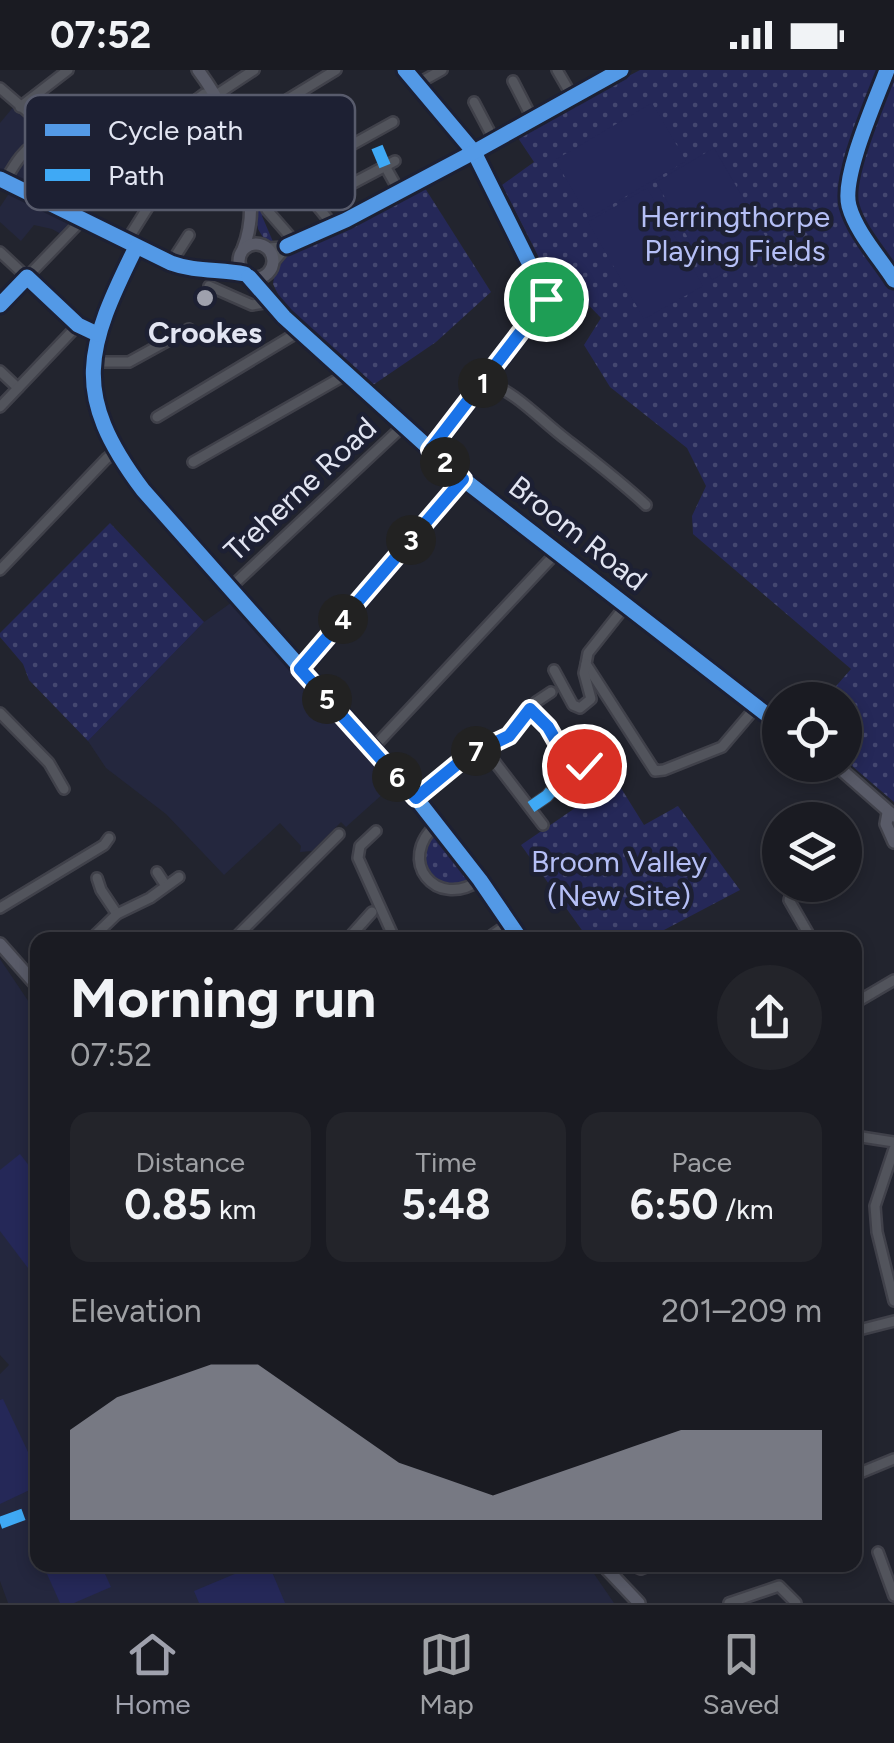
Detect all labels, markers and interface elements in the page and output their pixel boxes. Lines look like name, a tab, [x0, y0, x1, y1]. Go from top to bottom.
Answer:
text: 07:52	[50, 12, 151, 58]
legend	[25, 95, 355, 210]
text: Cycle path	[108, 113, 243, 147]
text: Path	[108, 158, 164, 192]
park label: Herringthorpe Playing Fields	[640, 198, 830, 269]
pin	[504, 257, 589, 342]
icon: arrive	[519, 272, 574, 327]
marker: Crookes	[194, 287, 216, 309]
place label: Crookes	[148, 314, 262, 351]
pin: 1	[458, 358, 508, 408]
text: 1	[477, 366, 489, 400]
street label: Treherne Road	[216, 409, 384, 569]
pin: 2	[420, 437, 470, 487]
text: 2	[437, 445, 453, 479]
street label: Broom Road	[501, 468, 655, 598]
pin: 3	[386, 515, 436, 565]
text: 3	[403, 523, 419, 557]
pin: 4	[318, 594, 368, 644]
text: 4	[334, 602, 352, 636]
pin: 5	[302, 674, 352, 724]
text: 5	[319, 682, 335, 716]
map controls	[762, 682, 862, 902]
button: locate	[762, 682, 862, 782]
pin	[542, 724, 627, 809]
pin: 7	[451, 726, 501, 776]
text: 7	[468, 734, 484, 768]
icon: check	[557, 739, 612, 794]
pin: 6	[372, 752, 422, 802]
text: 6	[389, 760, 405, 794]
button: layers	[762, 802, 862, 902]
park label: Broom Valley (New Site)	[531, 843, 707, 914]
text: Morning run	[70, 965, 376, 1031]
button: share	[717, 965, 822, 1070]
text: 07:52	[70, 1036, 152, 1074]
text: Distance	[135, 1145, 245, 1179]
text: Time	[415, 1145, 477, 1179]
text: Pace	[671, 1145, 732, 1179]
text: 0.85	[124, 1179, 212, 1230]
text: 5:48	[401, 1179, 491, 1230]
text: 6:50	[630, 1179, 718, 1230]
text: km	[212, 1192, 256, 1226]
text: /km	[718, 1192, 774, 1226]
text: Elevation	[70, 1292, 202, 1330]
text: 201–209 m	[661, 1292, 822, 1330]
tab: Home	[114, 1627, 191, 1721]
tab: Map	[419, 1627, 474, 1721]
tab: Saved	[703, 1627, 780, 1721]

